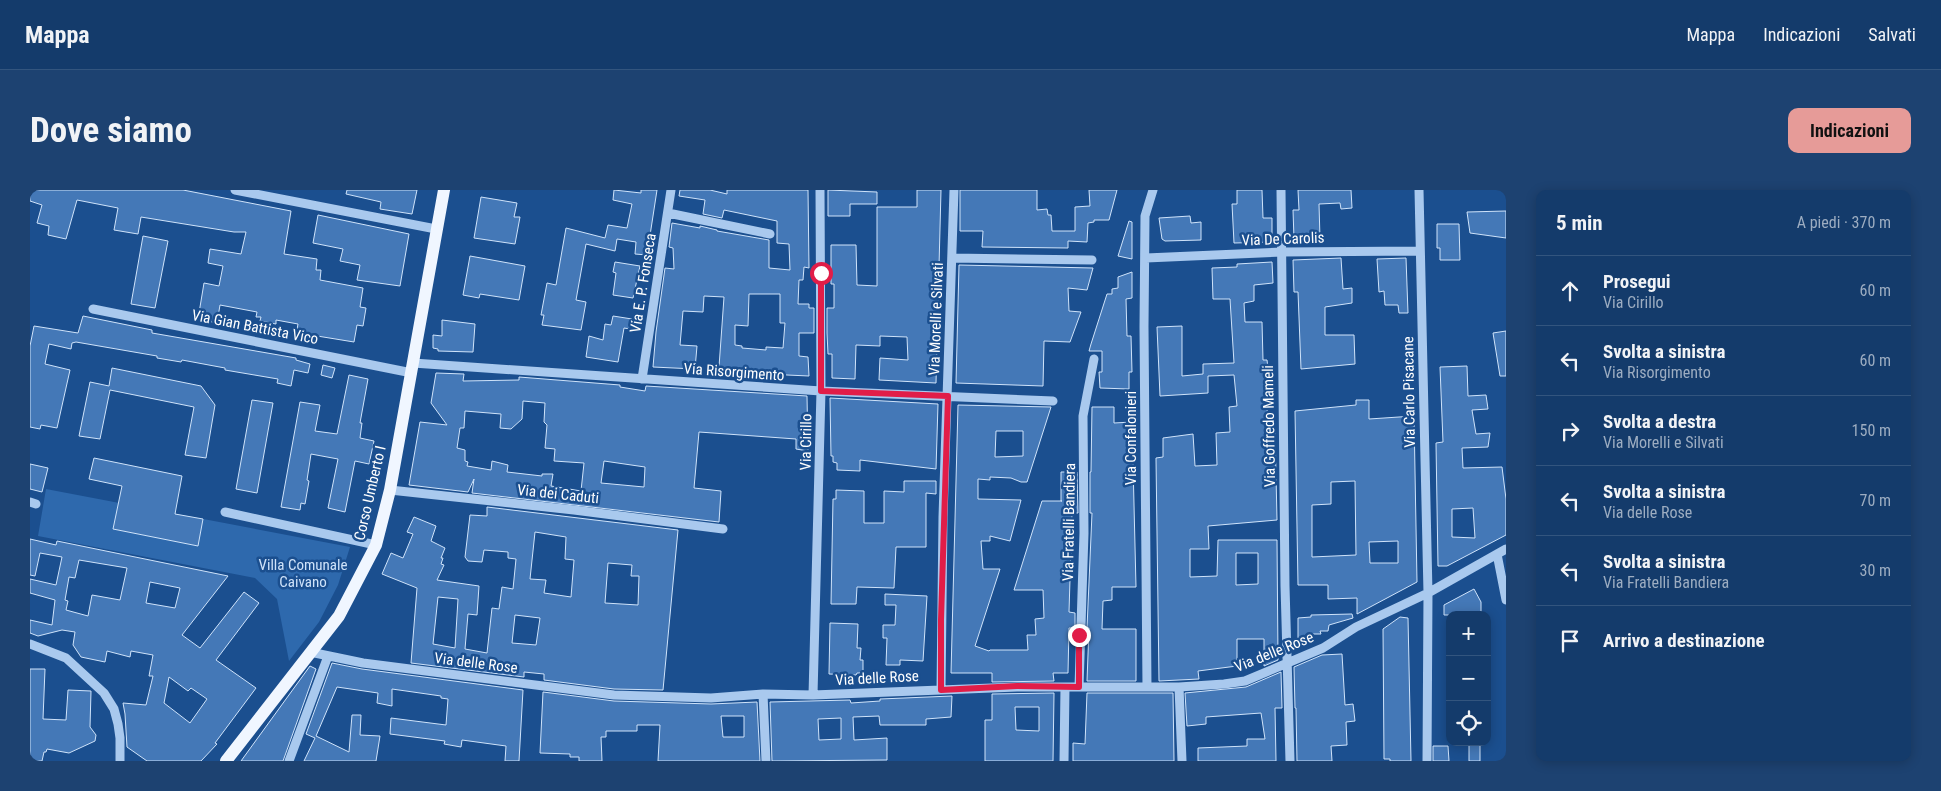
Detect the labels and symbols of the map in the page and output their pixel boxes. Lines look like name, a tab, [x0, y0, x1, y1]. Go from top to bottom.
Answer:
street label: Via De Carolis	[1241, 229, 1325, 249]
street label: Via E. P. Fonseca	[626, 232, 660, 334]
route start	[810, 262, 833, 285]
street label: Via Morelli e Silvati	[925, 262, 947, 376]
street label: Via Gian Battista Vico	[190, 306, 320, 348]
street label: Via Carlo Pisacane	[1399, 336, 1419, 448]
street label: Via Risorgimento	[683, 360, 785, 384]
street label: Via Goffredo Mameli	[1259, 365, 1279, 487]
street label: Via Confalonieri	[1122, 391, 1140, 485]
street label: Via Cirillo	[797, 413, 815, 471]
street label: Corso Umberto I	[350, 444, 390, 542]
street label: Via Fratelli Bandiera	[1059, 463, 1079, 581]
street label: Via dei Caduti	[516, 481, 600, 507]
park label: Villa Comunale Caivano	[259, 556, 347, 591]
route end	[1068, 624, 1091, 647]
street label: Via delle Rose	[1232, 628, 1316, 676]
street label: Via delle Rose	[433, 649, 519, 677]
street label: Via delle Rose	[835, 667, 919, 689]

